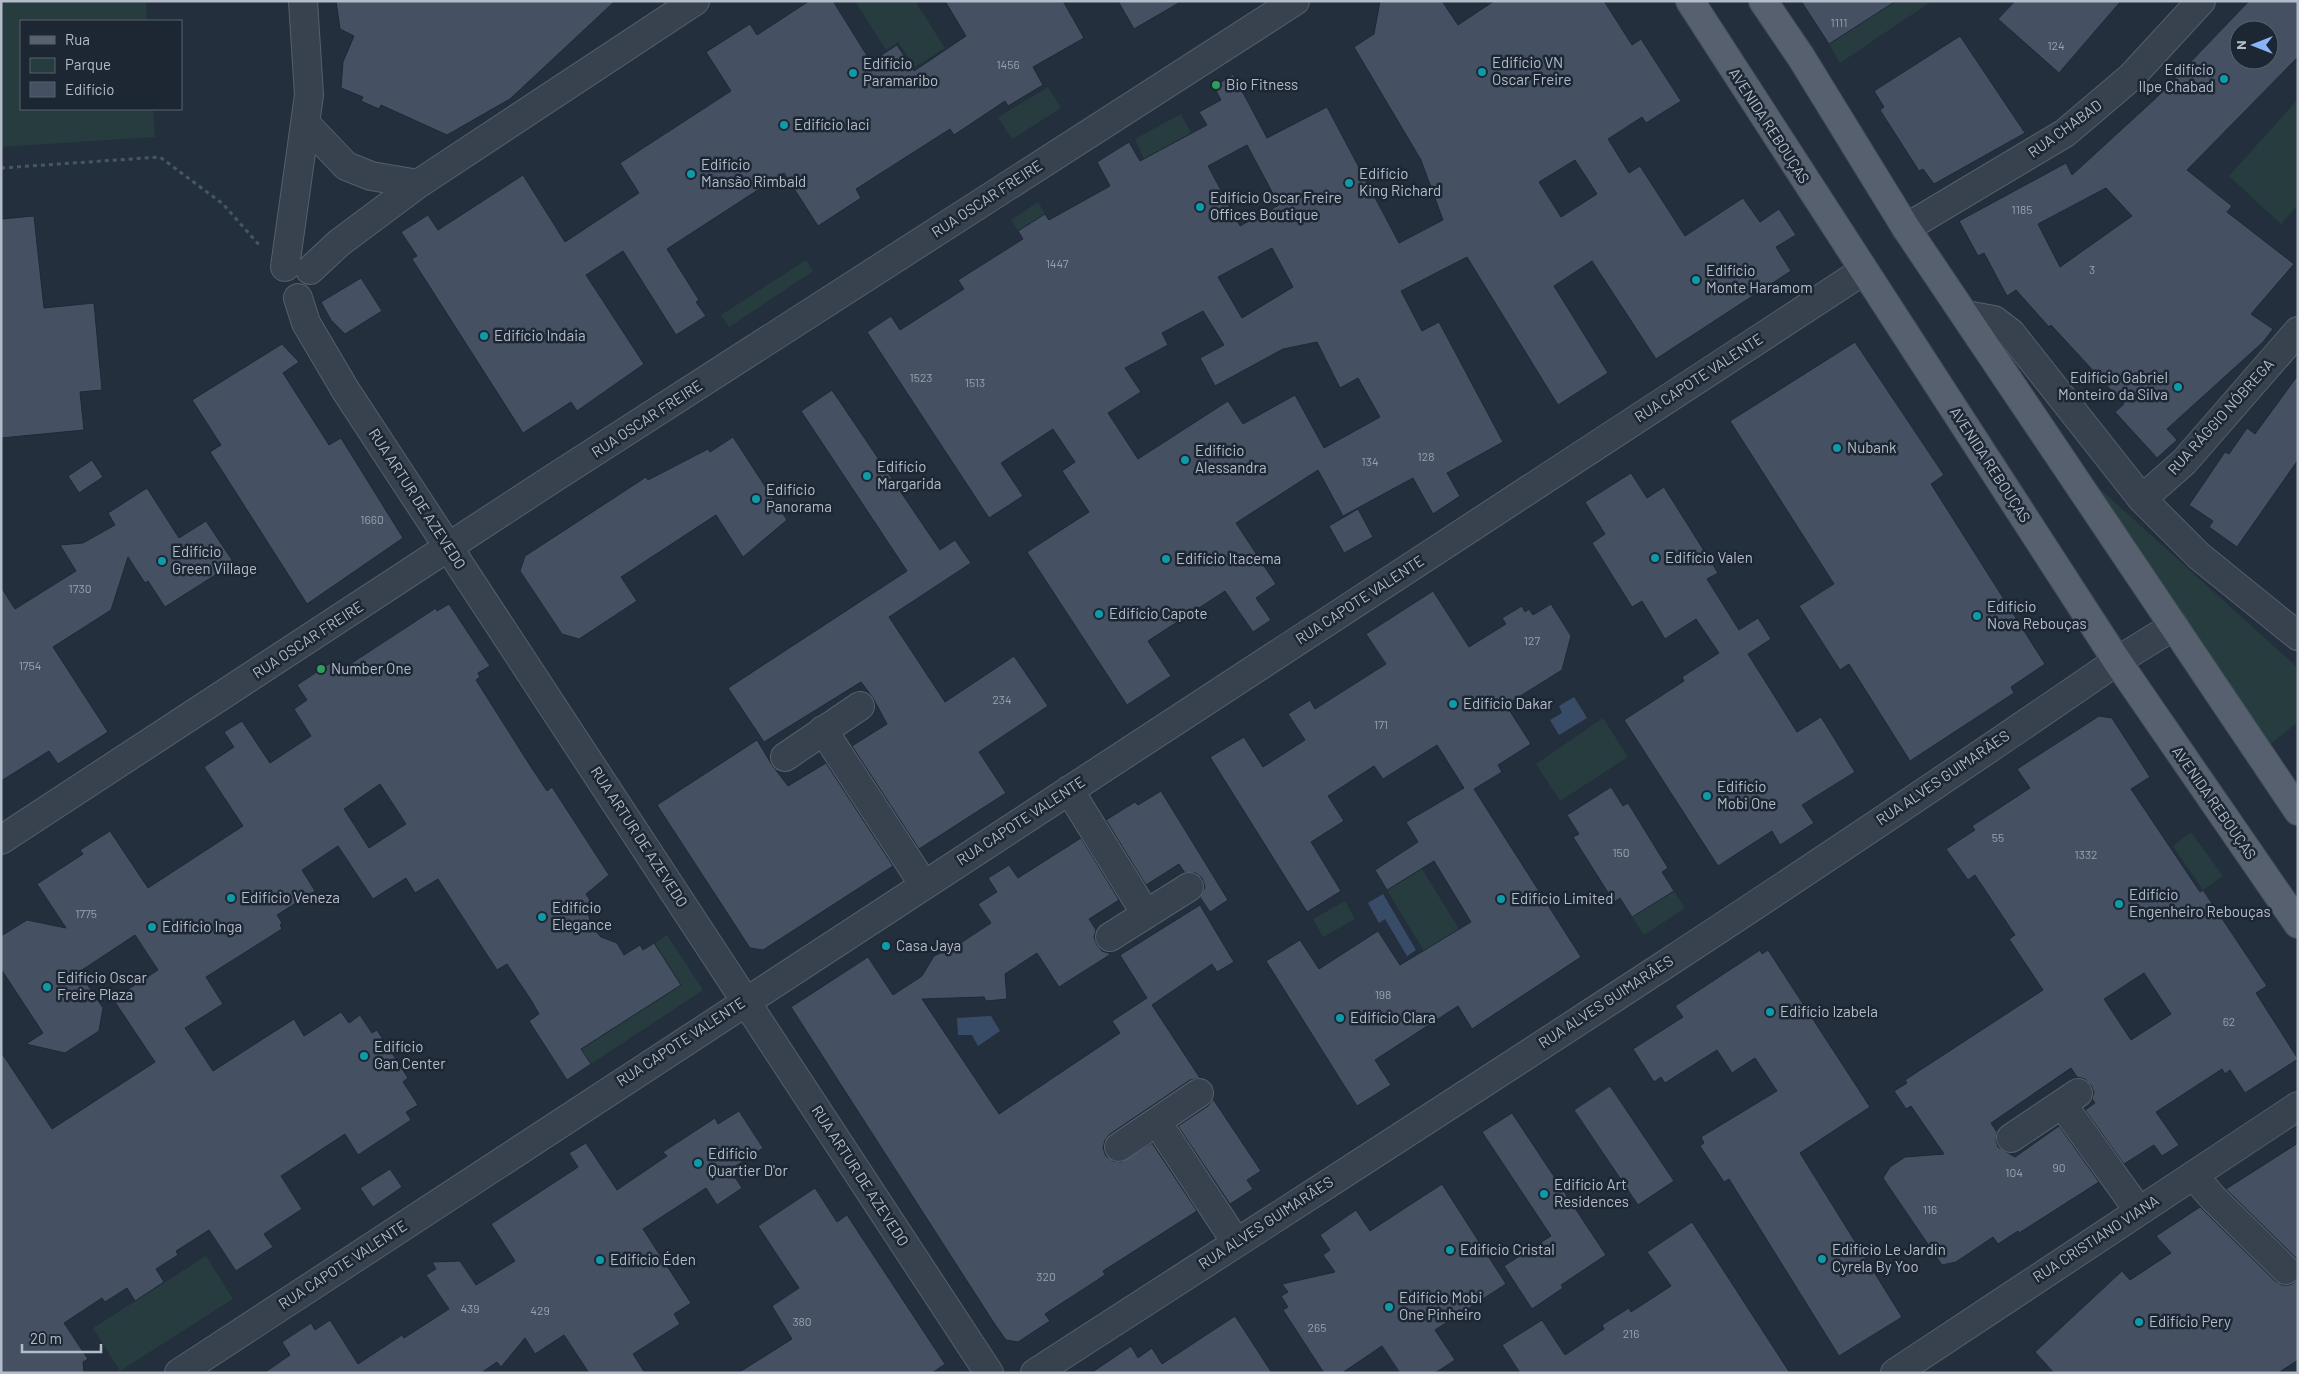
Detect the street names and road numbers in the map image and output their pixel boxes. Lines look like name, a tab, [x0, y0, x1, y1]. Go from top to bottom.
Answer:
street label: AVENIDA REBOUÇAS	[1726, 64, 1814, 187]
street label: RUA CHABAD	[2024, 96, 2105, 161]
street label: RUA OSCAR FREIRE	[928, 156, 1045, 241]
street label: RUA CAPOTE VALENTE	[1631, 329, 1766, 425]
street label: RUA RÁGGIO NÓBREGA	[2164, 355, 2277, 478]
street label: RUA OSCAR FREIRE	[588, 376, 705, 461]
street label: AVENIDA REBOUÇAS	[1947, 403, 2035, 526]
street label: RUA ARTUR DE AZEVEDO	[366, 425, 470, 572]
street label: RUA CAPOTE VALENTE	[1292, 551, 1427, 647]
street label: RUA OSCAR FREIRE	[249, 597, 366, 682]
street label: RUA ALVES GUIMARÃES	[1872, 726, 2012, 828]
street label: AVENIDA REBOUÇAS	[2169, 742, 2261, 862]
street label: RUA ARTUR DE AZEVEDO	[588, 763, 692, 910]
street label: RUA CAPOTE VALENTE	[953, 772, 1088, 868]
street label: RUA ALVES GUIMARÃES	[1535, 951, 1676, 1051]
street label: RUA CAPOTE VALENTE	[613, 993, 748, 1089]
street label: RUA ARTUR DE AZEVEDO	[809, 1102, 913, 1249]
street label: RUA ALVES GUIMARÃES	[1195, 1172, 1336, 1272]
street label: RUA CRISTIANO VIANA	[2029, 1191, 2162, 1286]
street label: RUA CAPOTE VALENTE	[275, 1216, 410, 1312]

